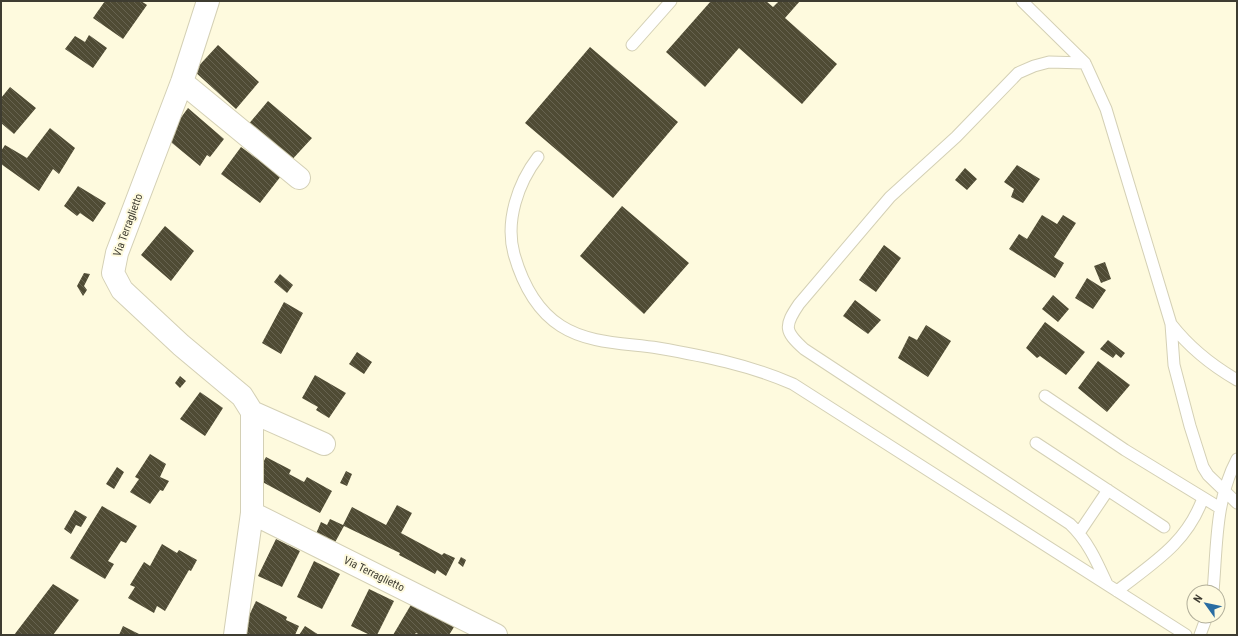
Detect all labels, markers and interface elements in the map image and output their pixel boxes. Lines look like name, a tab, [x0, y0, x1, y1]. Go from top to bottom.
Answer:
street label: Via Terraglietto	[111, 191, 146, 258]
street label: Via Terraglietto	[342, 554, 407, 595]
north arrow	[1186, 584, 1226, 624]
text: N	[1191, 592, 1205, 605]

